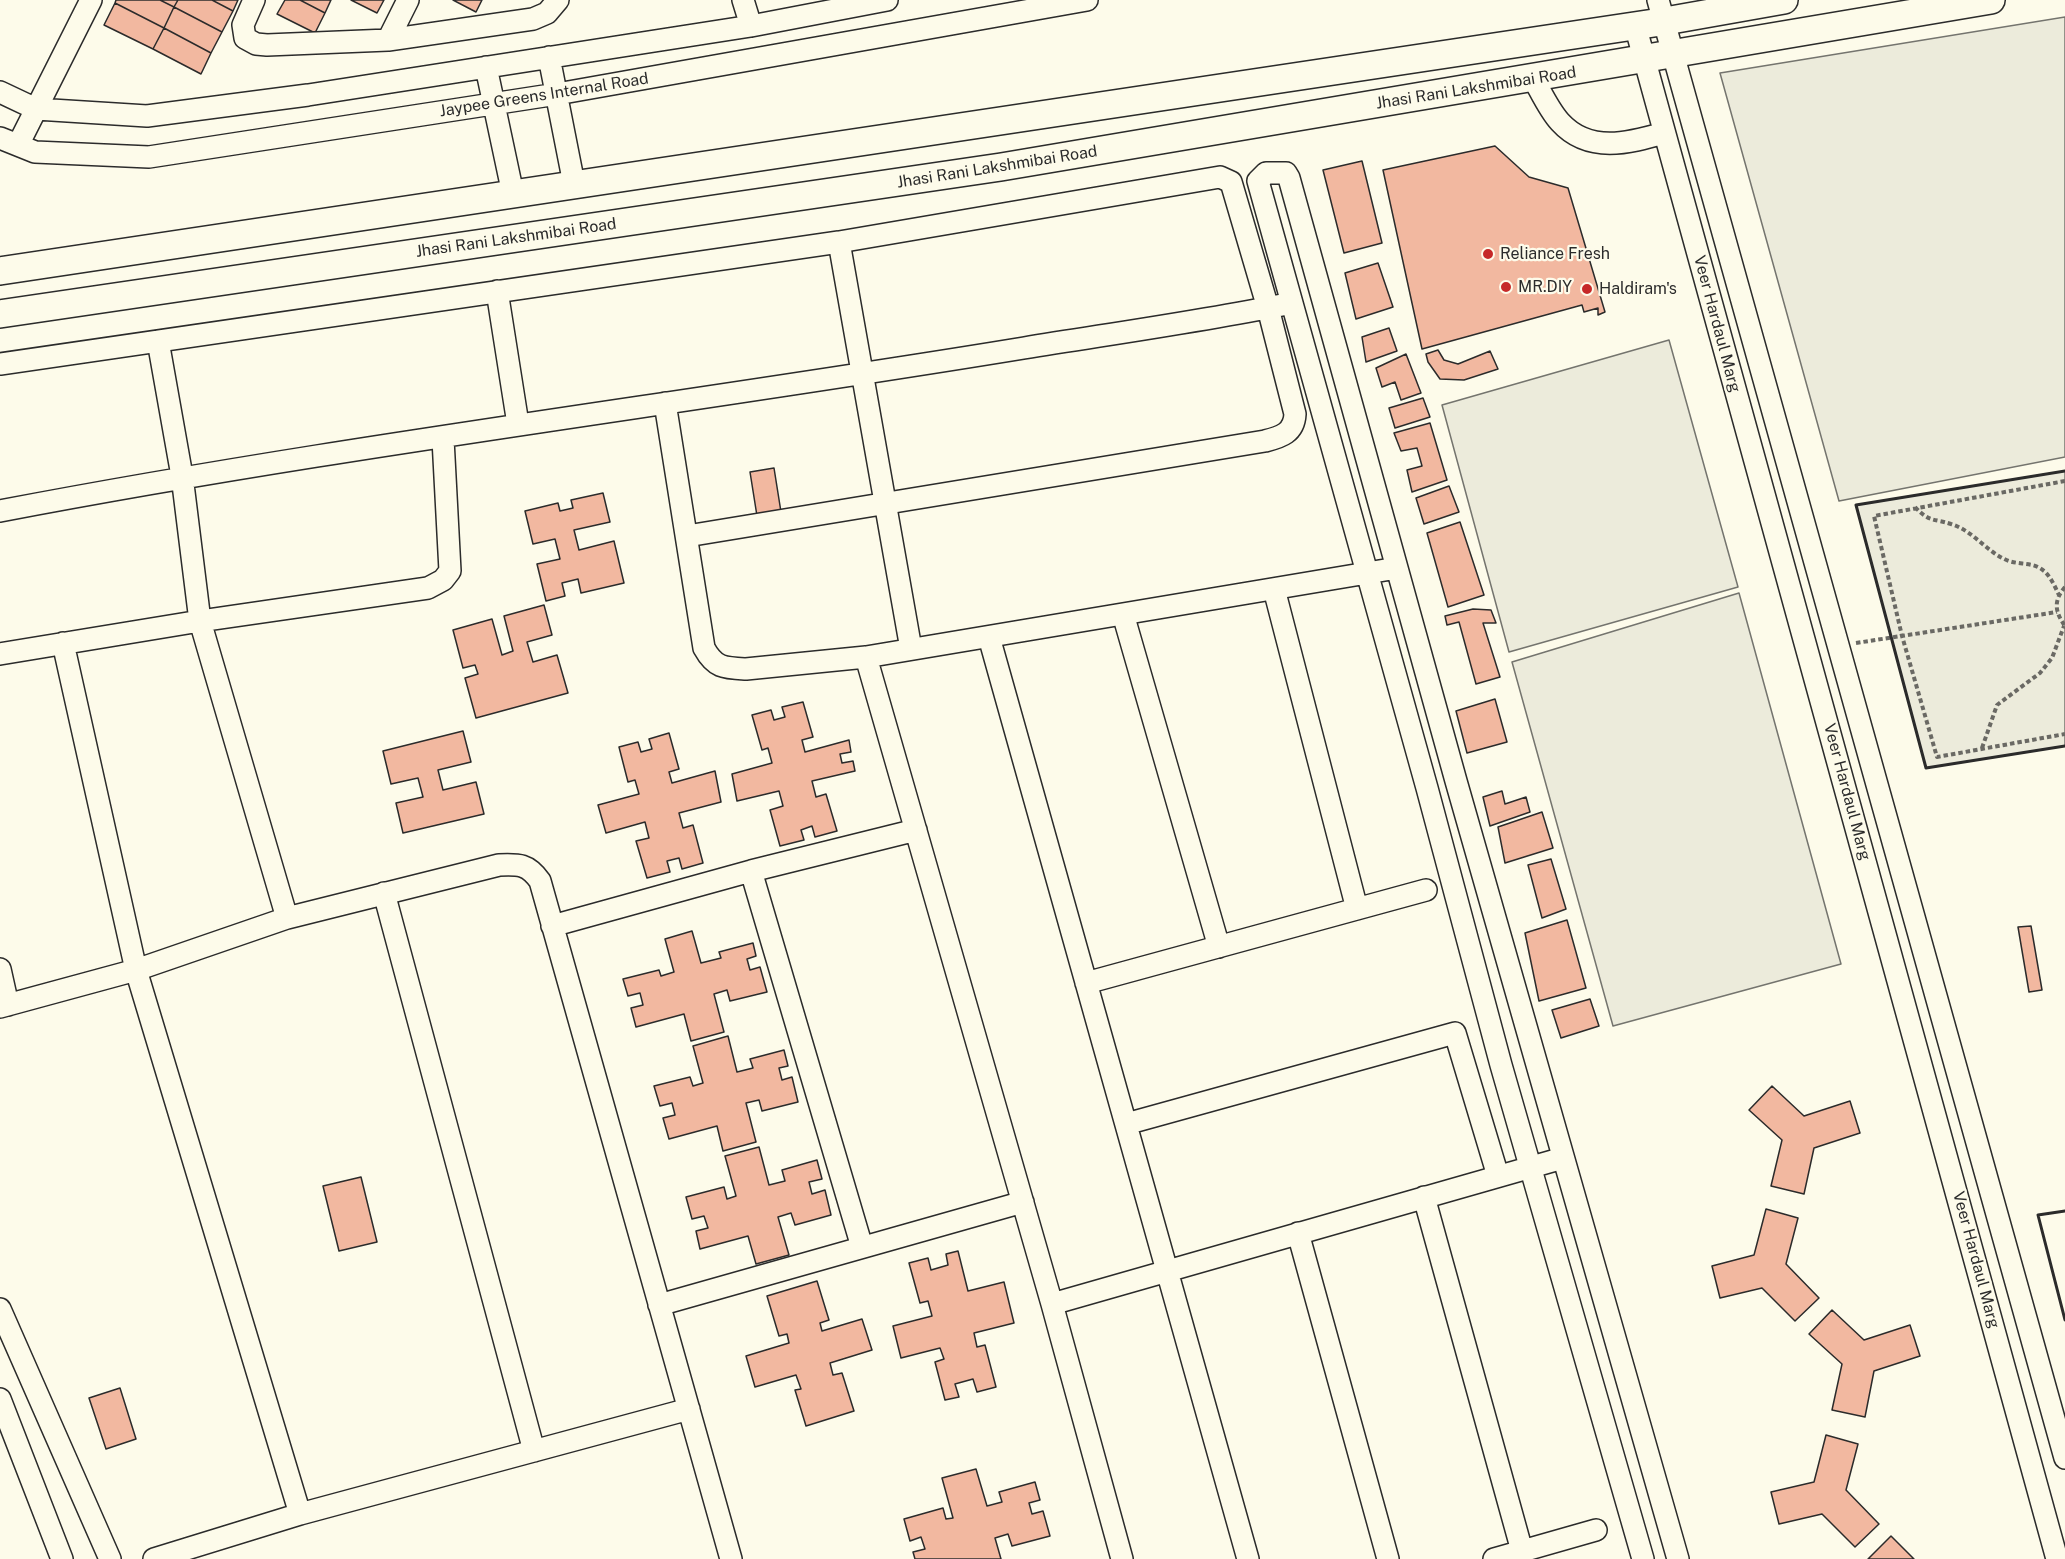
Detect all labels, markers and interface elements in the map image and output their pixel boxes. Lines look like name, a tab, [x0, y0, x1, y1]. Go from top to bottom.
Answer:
street label: Jhasi Rani Lakshmibai Road	[1374, 63, 1578, 113]
street label: Jaypee Greens Internal Road	[438, 69, 650, 121]
street label: Jhasi Rani Lakshmibai Road	[895, 142, 1099, 192]
street label: Jhasi Rani Lakshmibai Road	[414, 214, 618, 262]
place label: Reliance Fresh	[1500, 244, 1610, 264]
marker: Reliance Fresh	[1481, 247, 1495, 261]
street label: Veer Hardaul Marg	[1689, 253, 1745, 395]
place label: MR.DIY	[1518, 277, 1572, 297]
place label: Haldiram's	[1599, 279, 1677, 299]
marker: MR.DIY	[1499, 280, 1513, 294]
marker: Haldiram's	[1580, 282, 1594, 296]
street label: Veer Hardaul Marg	[1819, 721, 1875, 863]
street label: Veer Hardaul Marg	[1948, 1189, 2004, 1331]

